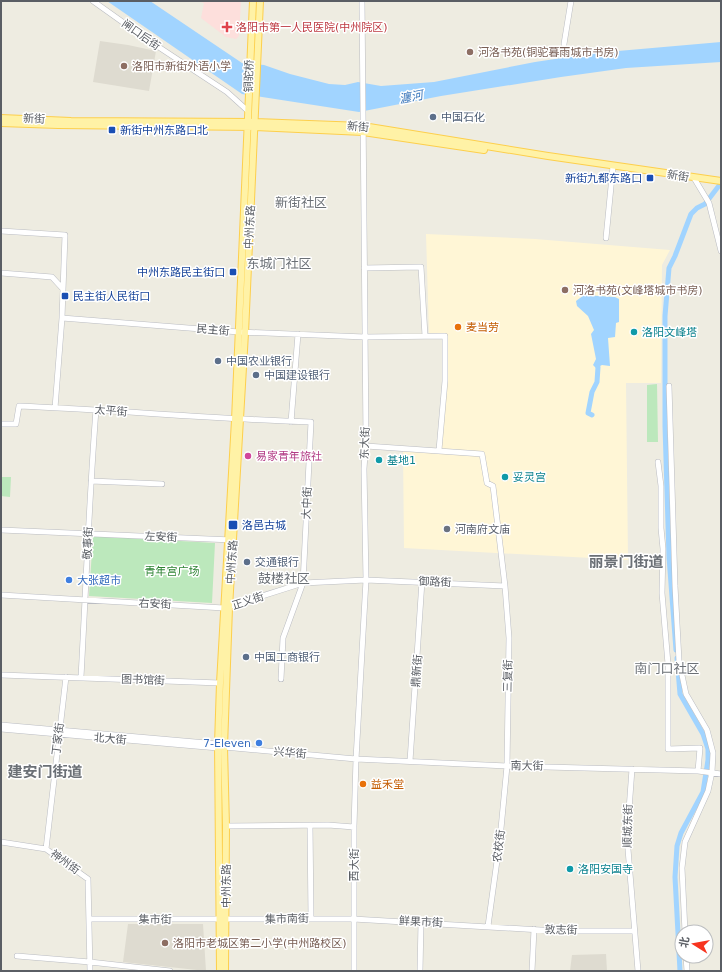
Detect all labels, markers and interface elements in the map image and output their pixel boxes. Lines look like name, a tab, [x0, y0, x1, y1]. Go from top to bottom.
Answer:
street label: 闸口后街	[119, 17, 163, 53]
marker: 洛阳市第一人民医院(中州院区)	[221, 21, 233, 33]
place label: 洛阳市第一人民医院(中州院区)	[236, 21, 388, 34]
place label: 河洛书苑(铜驼暮雨城市书房)	[478, 46, 619, 59]
marker: 河洛书苑(铜驼暮雨城市书房)	[465, 47, 475, 57]
street label: 铜驼桥	[242, 59, 256, 93]
place label: 洛阳市新街外语小学	[132, 60, 231, 73]
marker: 洛阳市新街外语小学	[119, 61, 129, 71]
water label: 瀍河	[398, 87, 426, 106]
place label: 中国石化	[441, 111, 485, 124]
street label: 新街	[23, 112, 45, 126]
marker: 中国石化	[428, 112, 438, 122]
street label: 新街	[346, 120, 370, 134]
place label: 新街中州东路口北	[120, 124, 208, 137]
marker: 新街中州东路口北	[107, 125, 117, 135]
street label: 新街	[666, 168, 690, 184]
place label: 新街九都东路口	[565, 172, 642, 185]
marker: 新街九都东路口	[645, 173, 655, 183]
district label: 新街社区	[275, 195, 327, 210]
street label: 中州东路	[242, 205, 258, 249]
district label: 东城门社区	[246, 256, 312, 271]
place label: 中州东路民主街口	[137, 266, 225, 279]
marker: 中州东路民主街口	[228, 267, 238, 277]
place label: 河洛书苑(文峰塔城市书房)	[573, 284, 703, 297]
marker: 河洛书苑(文峰塔城市书房)	[560, 285, 570, 295]
place label: 民主街人民街口	[73, 290, 150, 303]
marker: 民主街人民街口	[60, 291, 70, 301]
place label: 麦当劳	[466, 321, 499, 334]
street label: 民主街	[196, 322, 230, 338]
marker: 麦当劳	[453, 322, 463, 332]
place label: 洛阳文峰塔	[642, 326, 697, 339]
marker: 洛阳文峰塔	[629, 327, 639, 337]
place label: 中国农业银行	[226, 355, 292, 368]
marker: 中国农业银行	[213, 356, 223, 366]
place label: 中国建设银行	[264, 369, 330, 382]
marker: 中国建设银行	[251, 370, 261, 380]
street label: 太平街	[94, 403, 128, 419]
street label: 东大街	[358, 426, 372, 460]
place label: 易家青年旅社	[256, 450, 322, 463]
marker: 易家青年旅社	[243, 451, 253, 461]
place label: 基地1	[387, 454, 416, 467]
marker: 基地1	[374, 455, 384, 465]
place label: 妥灵宫	[513, 471, 546, 484]
marker: 妥灵宫	[500, 472, 510, 482]
street label: 大中街	[300, 486, 314, 520]
marker: 洛邑古城	[227, 519, 239, 531]
place label: 洛邑古城	[242, 519, 286, 532]
place label: 河南府文庙	[455, 523, 510, 536]
marker: 河南府文庙	[442, 524, 452, 534]
street label: 敬事街	[81, 526, 95, 560]
street label: 左安街	[144, 530, 178, 544]
street label: 中州东路	[224, 540, 240, 584]
district label: 丽景门街道	[588, 553, 664, 571]
place label: 交通银行	[255, 556, 299, 569]
marker: 交通银行	[242, 557, 252, 567]
park label: 青年宫广场	[145, 565, 200, 578]
district label: 鼓楼社区	[258, 571, 310, 586]
place label: 大张超市	[77, 574, 121, 587]
marker: 大张超市	[64, 575, 74, 585]
street label: 御路街	[417, 575, 452, 589]
street label: 正义街	[230, 590, 266, 612]
street label: 右安街	[138, 597, 172, 611]
place label: 中国工商银行	[254, 651, 320, 664]
marker: 中国工商银行	[241, 652, 251, 662]
street label: 鼎新街	[409, 654, 425, 688]
street label: 三复街	[501, 659, 515, 693]
district label: 南门口社区	[634, 661, 700, 676]
street label: 图书馆街	[121, 673, 165, 687]
street label: 丁家街	[50, 722, 66, 756]
street label: 北大街	[93, 731, 127, 747]
place label: 7-Eleven	[203, 737, 251, 750]
marker: 7-Eleven	[254, 738, 264, 748]
street label: 兴华街	[273, 745, 307, 761]
street label: 南大街	[510, 759, 544, 773]
district label: 建安门街道	[7, 763, 83, 781]
place label: 益禾堂	[371, 778, 404, 791]
marker: 益禾堂	[358, 779, 368, 789]
street label: 顺城东街	[621, 804, 635, 848]
street label: 农校街	[491, 829, 507, 863]
street label: 神州街	[48, 847, 82, 877]
street label: 西大街	[348, 849, 361, 882]
place label: 洛阳安国寺	[578, 863, 633, 876]
street label: 中州东路	[220, 864, 233, 908]
marker: 洛阳安国寺	[565, 864, 575, 874]
street label: 集市南街	[265, 912, 309, 926]
street label: 集市街	[139, 913, 172, 926]
street label: 鲜果市街	[399, 914, 443, 930]
street label: 敦志街	[544, 923, 578, 937]
north arrow	[674, 924, 714, 964]
text: 北	[677, 936, 692, 949]
place label: 洛阳市老城区第二小学(中州路校区)	[173, 937, 347, 950]
marker: 洛阳市老城区第二小学(中州路校区)	[160, 938, 170, 948]

